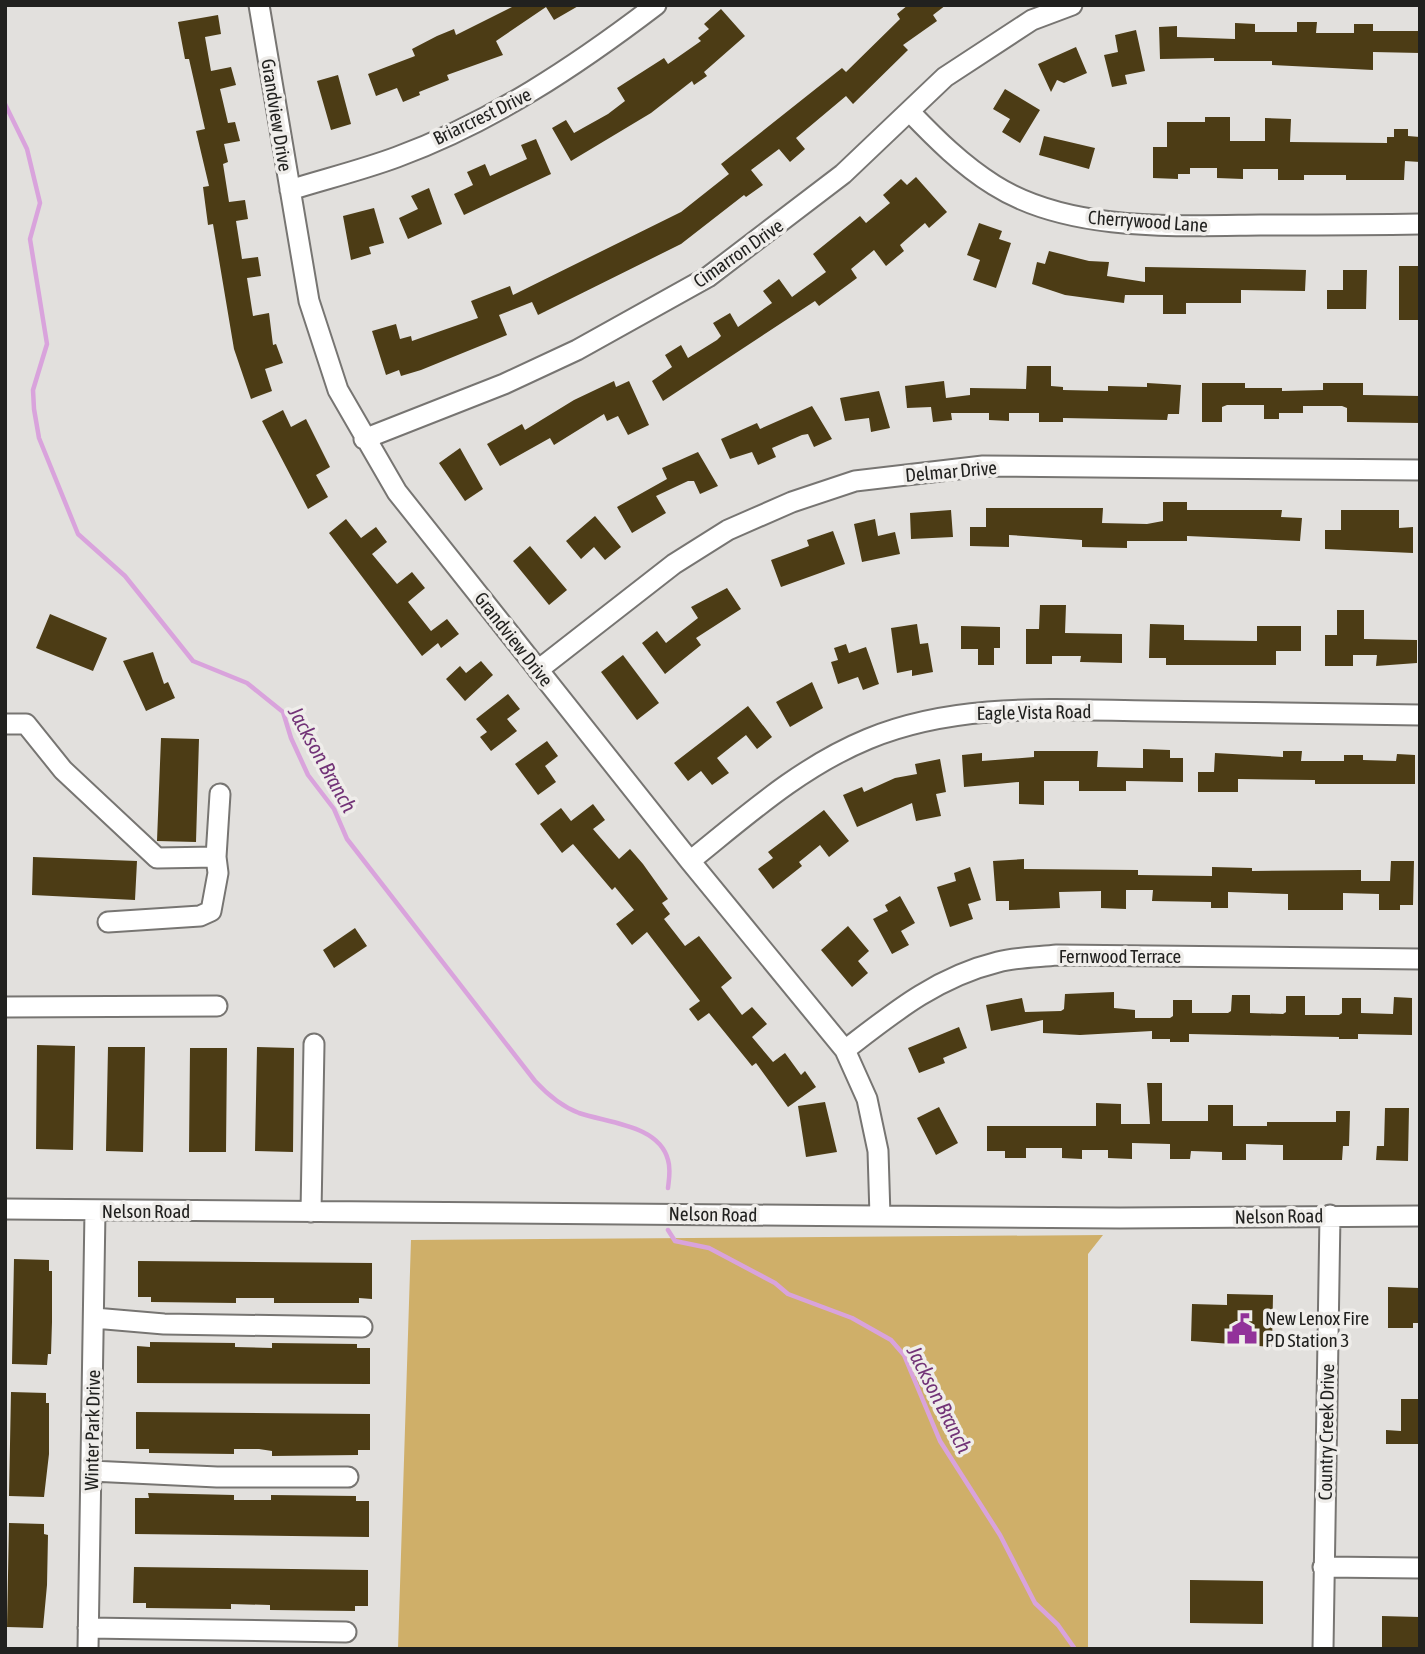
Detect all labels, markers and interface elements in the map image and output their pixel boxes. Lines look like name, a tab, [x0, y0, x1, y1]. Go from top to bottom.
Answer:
street label: Grandview Drive	[257, 57, 297, 173]
street label: Briarcrest Drive	[429, 83, 535, 149]
street label: Cherrywood Lane	[1087, 206, 1209, 236]
street label: Cimarron Drive	[689, 214, 787, 292]
street label: Delmar Drive	[904, 456, 998, 486]
street label: Grandview Drive	[470, 587, 558, 691]
street label: Eagle Vista Road	[976, 700, 1092, 724]
water label: Jackson Branch	[284, 701, 362, 816]
street label: Fernwood Terrace	[1059, 945, 1181, 967]
street label: Nelson Road	[102, 1200, 190, 1222]
street label: Nelson Road	[669, 1202, 757, 1226]
street label: Nelson Road	[1235, 1204, 1323, 1228]
place label: New Lenox Fire PD Station 3	[1265, 1307, 1369, 1351]
public building icon: New Lenox Fire PD Station 3	[1225, 1312, 1259, 1346]
water label: Jackson Branch	[902, 1340, 977, 1457]
street label: Country Creek Drive	[1314, 1364, 1338, 1500]
street label: Winter Park Drive	[80, 1369, 104, 1491]

